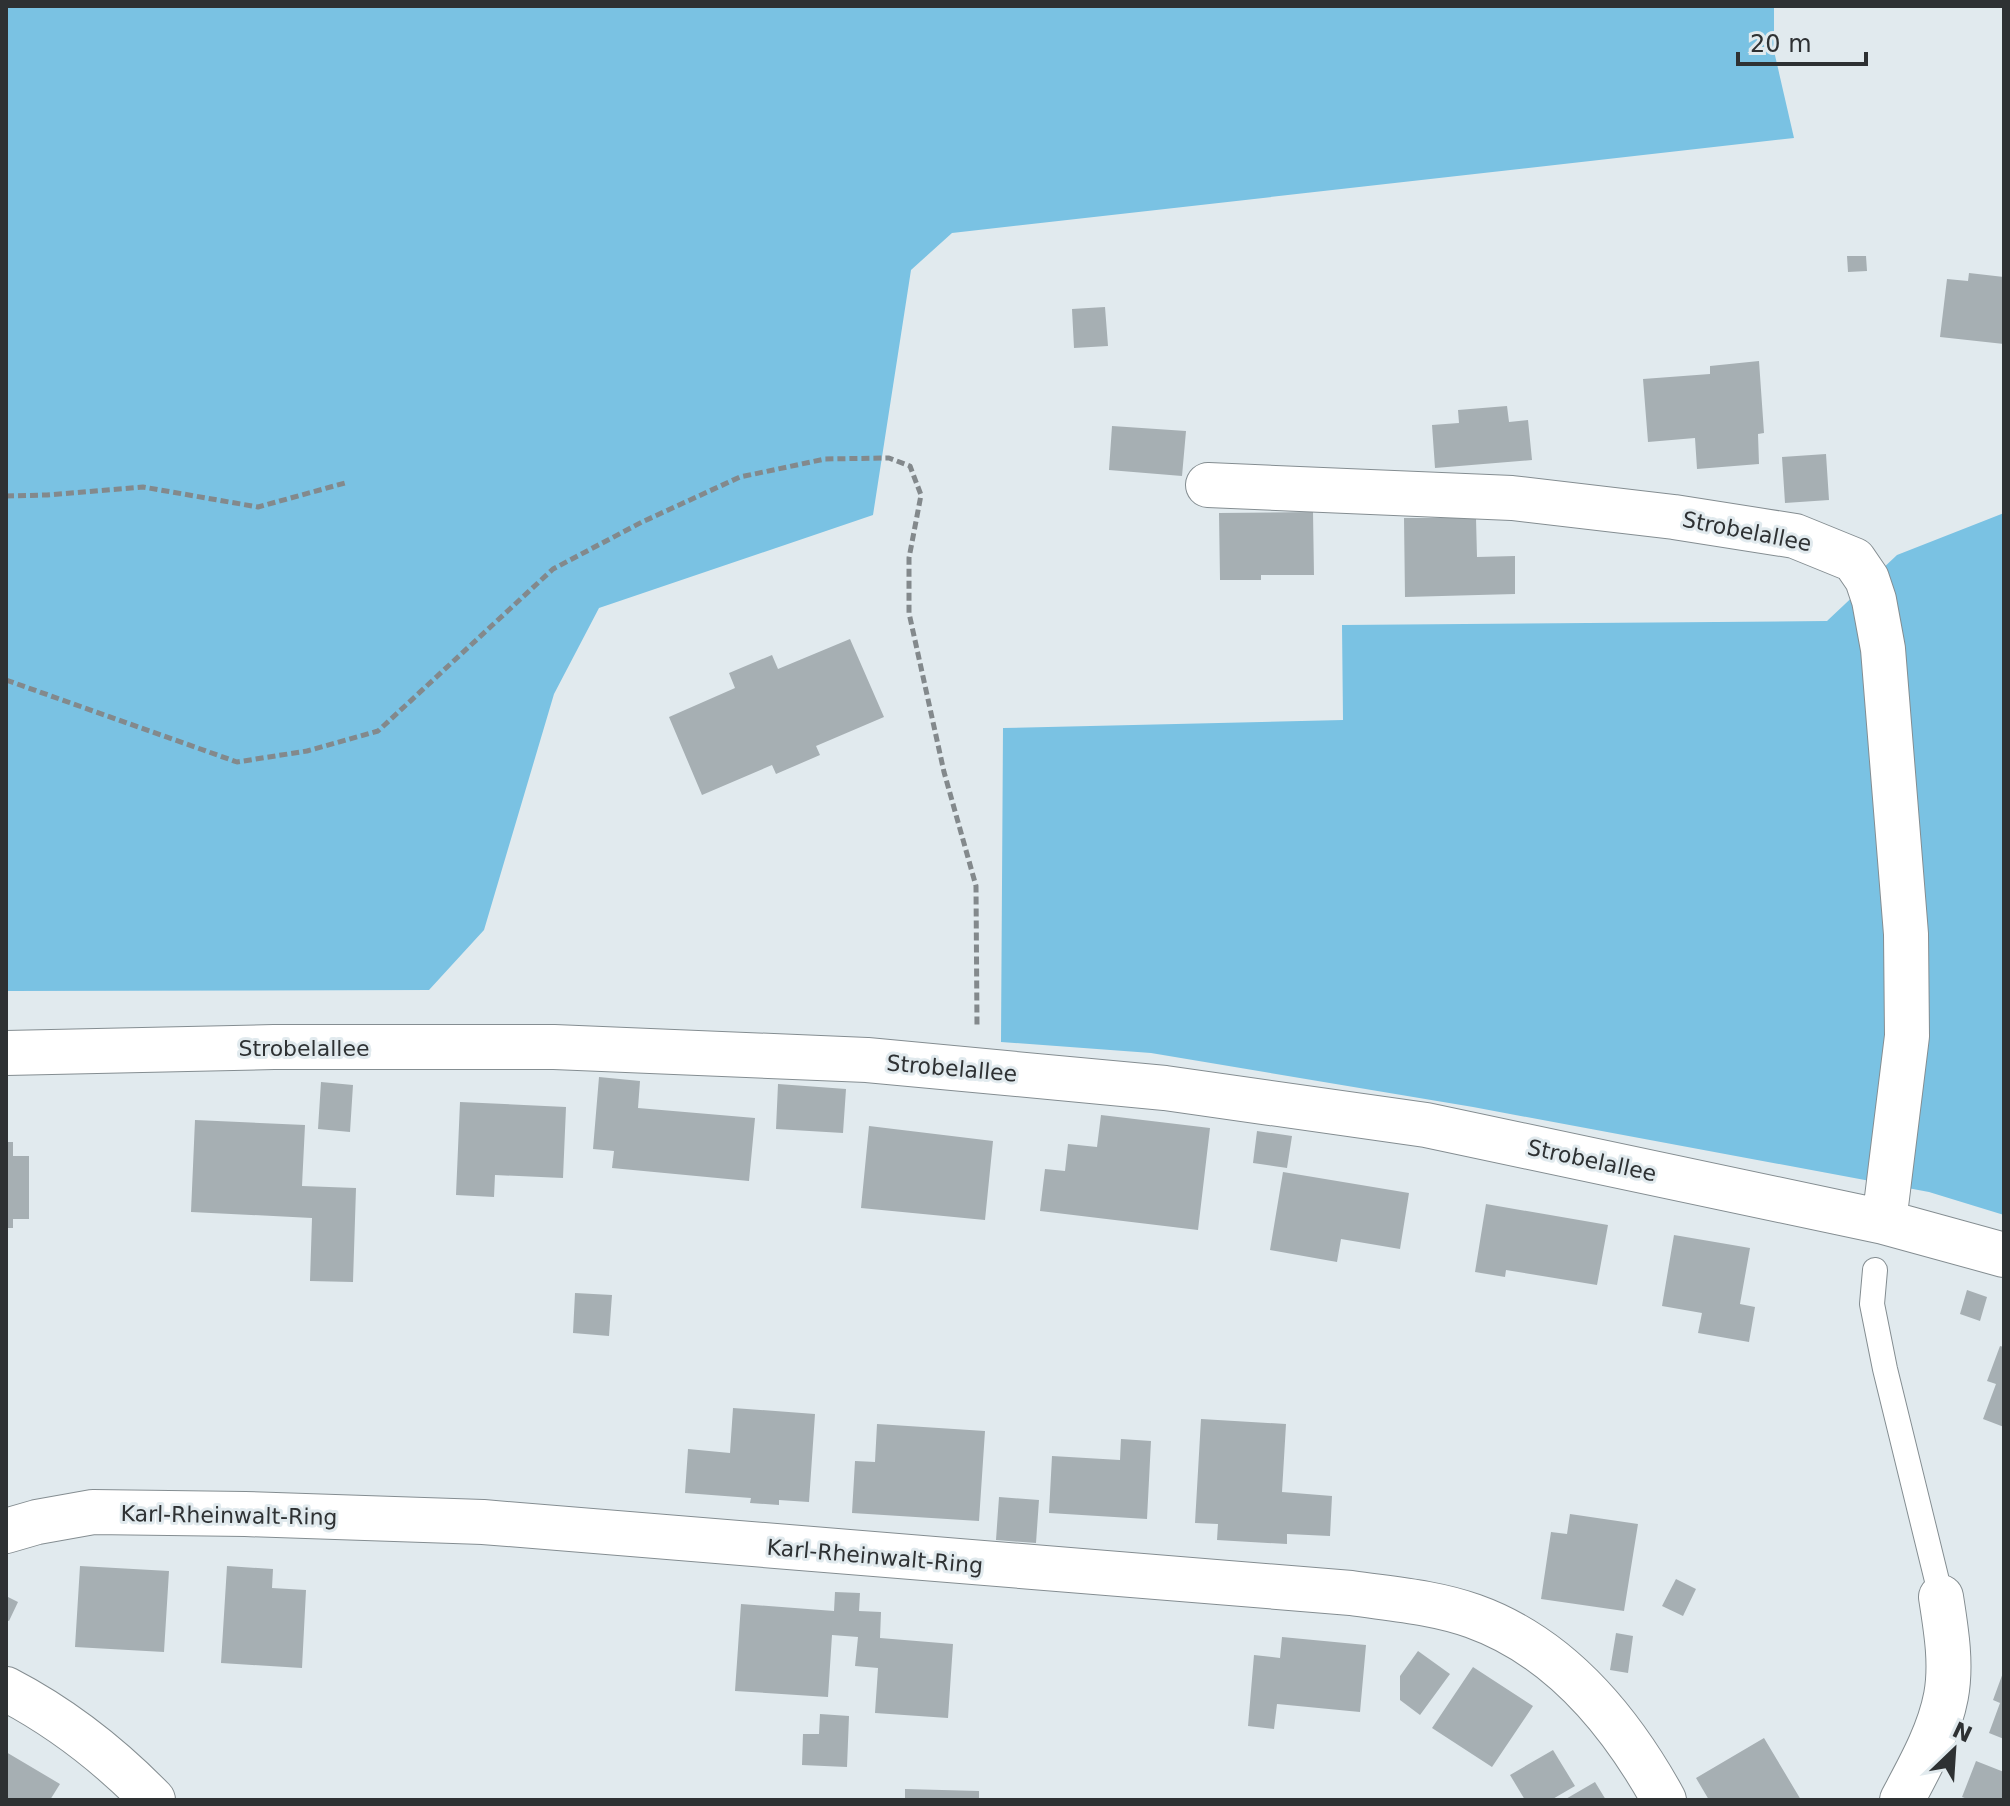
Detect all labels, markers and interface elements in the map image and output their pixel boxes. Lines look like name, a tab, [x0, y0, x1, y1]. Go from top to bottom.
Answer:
scale bar	[1738, 16, 1866, 66]
text: 20 m	[1750, 30, 1812, 58]
street label: Strobelallee	[1680, 507, 1814, 556]
street label: Strobelallee	[238, 1036, 370, 1061]
street label: Strobelallee	[886, 1050, 1018, 1087]
street label: Strobelallee	[1525, 1135, 1659, 1186]
street label: Karl-Rheinwalt-Ring	[120, 1501, 338, 1530]
street label: Karl-Rheinwalt-Ring	[766, 1535, 984, 1578]
north arrow	[1914, 1710, 1994, 1790]
text: N	[1949, 1717, 1976, 1748]

